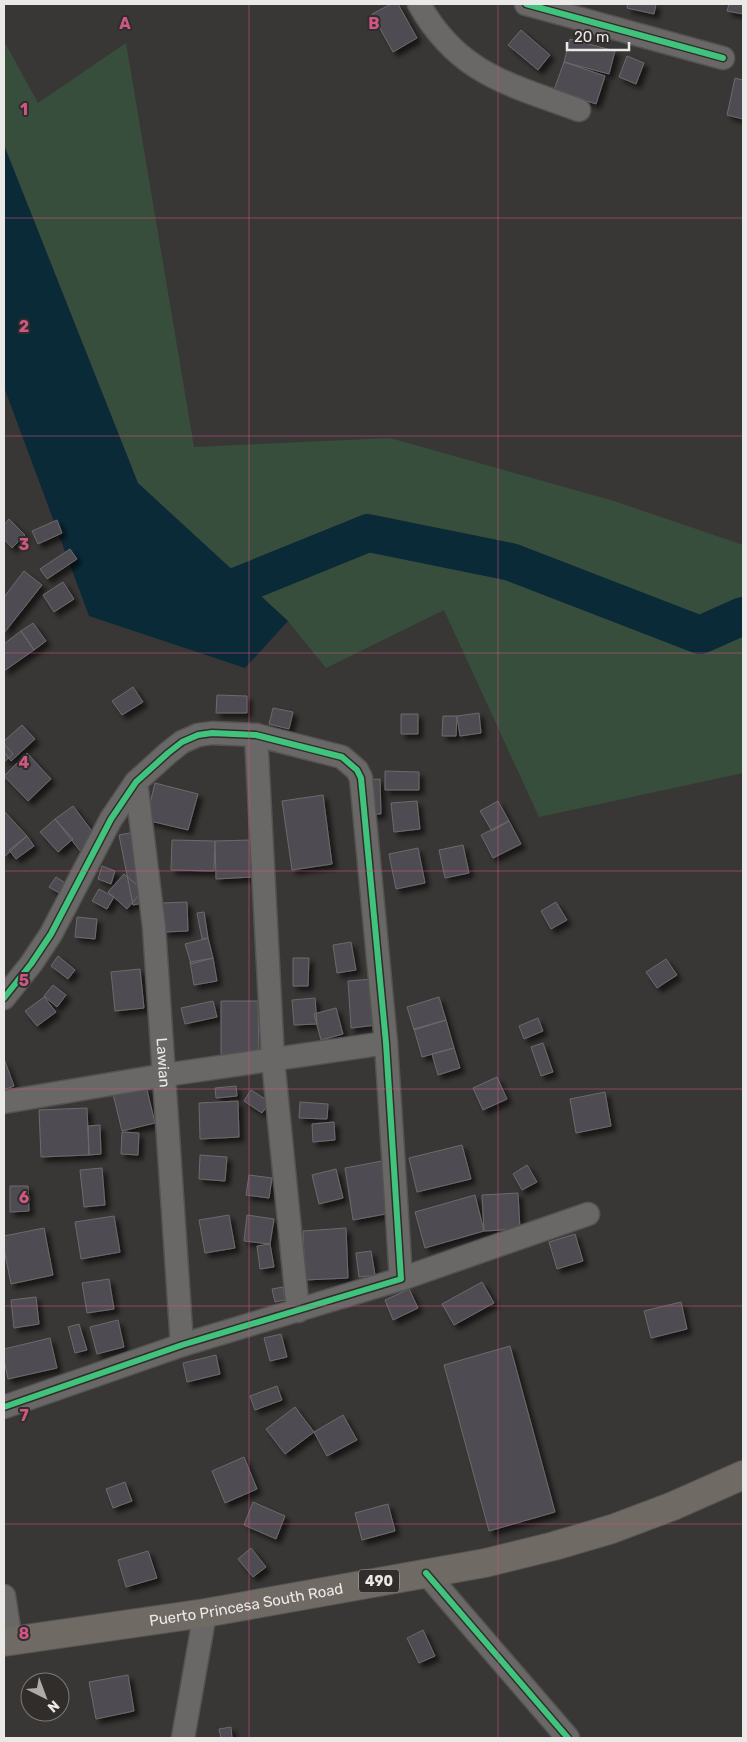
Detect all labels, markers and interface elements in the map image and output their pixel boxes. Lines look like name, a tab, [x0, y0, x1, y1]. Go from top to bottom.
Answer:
text: A	[119, 14, 131, 33]
text: B	[368, 14, 380, 33]
scale bar	[567, 20, 630, 52]
text: 20 m	[574, 28, 609, 46]
text: 1	[20, 100, 28, 119]
text: 2	[19, 317, 29, 336]
text: 3	[19, 535, 29, 554]
text: 4	[19, 753, 30, 772]
text: 5	[19, 971, 29, 990]
street label: Lawian	[152, 1037, 174, 1088]
text: 6	[19, 1188, 29, 1207]
text: 7	[19, 1406, 29, 1425]
road number: 490	[359, 1570, 399, 1592]
street label: Puerto Princesa South Road	[148, 1579, 345, 1630]
text: 8	[19, 1624, 30, 1643]
north arrow	[20, 1672, 70, 1722]
text: N	[44, 1697, 63, 1716]

